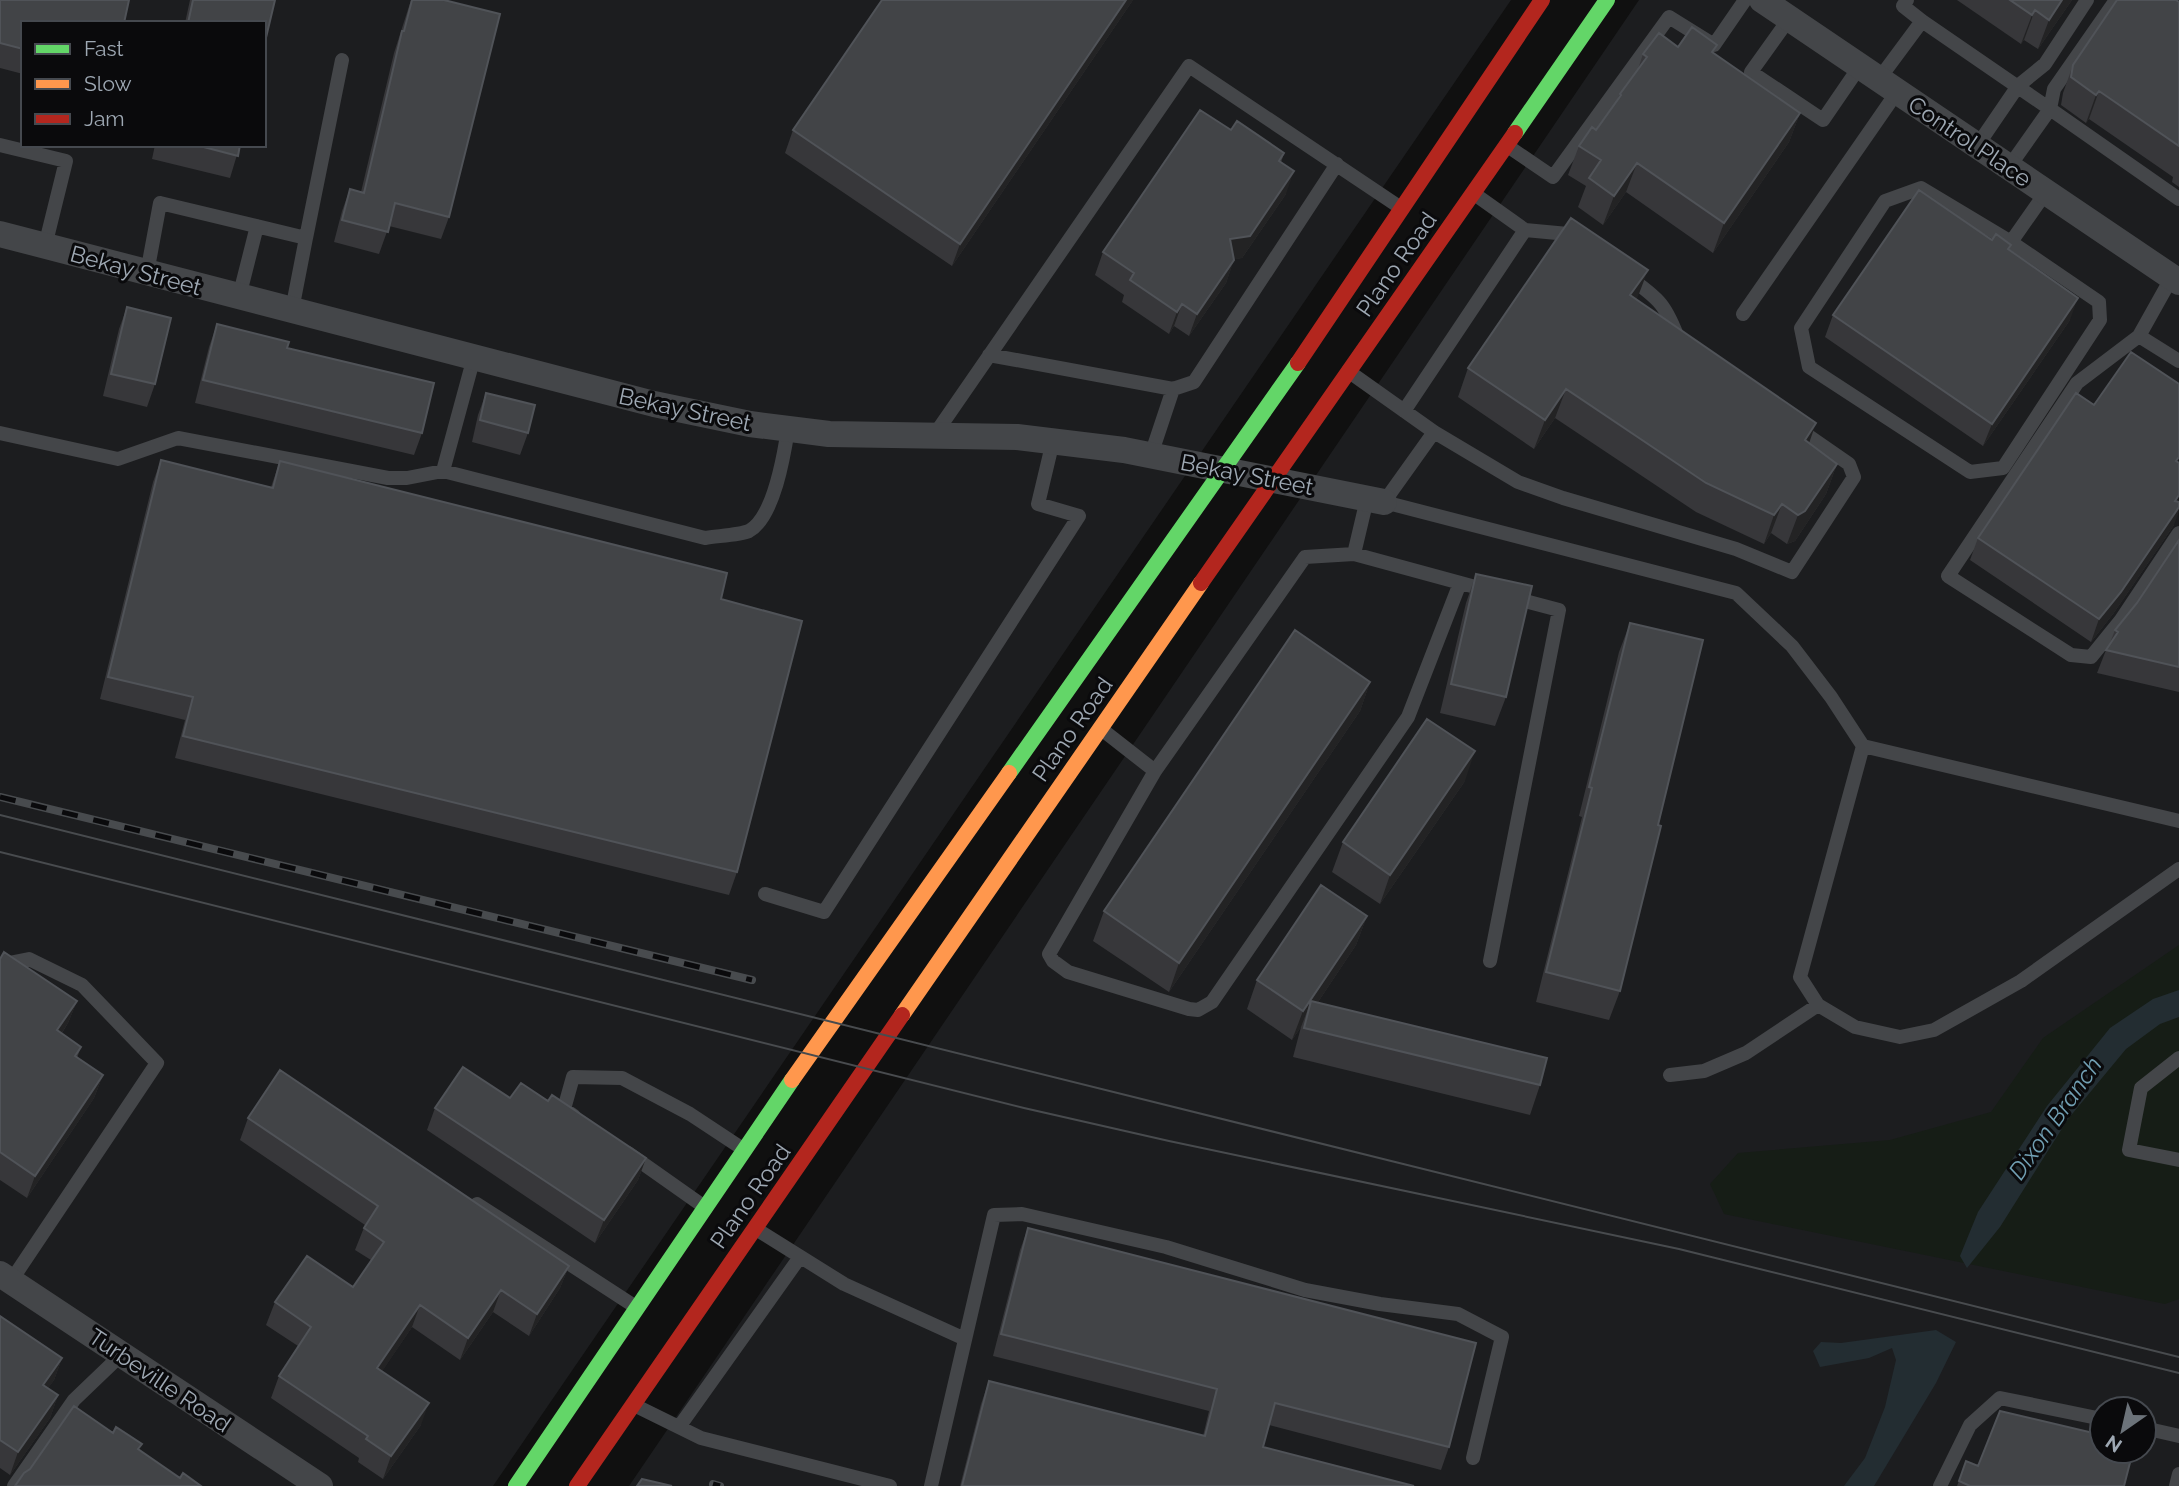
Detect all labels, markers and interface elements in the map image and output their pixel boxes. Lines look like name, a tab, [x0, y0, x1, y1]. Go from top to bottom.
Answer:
legend	[21, 21, 266, 147]
text: Fast	[84, 36, 124, 61]
text: Slow	[84, 71, 132, 96]
street label: Control Place	[1903, 90, 2037, 192]
text: Jam	[84, 106, 125, 131]
street label: Plano Road	[1350, 207, 1442, 321]
street label: Bekay Street	[67, 240, 205, 301]
street label: Bekay Street	[616, 382, 754, 436]
street label: Bekay Street	[1178, 448, 1316, 500]
street label: Plano Road	[1026, 672, 1118, 786]
water label: Dixon Branch	[2002, 1051, 2108, 1185]
street label: Plano Road	[704, 1139, 796, 1253]
street label: Turbeville Road	[84, 1323, 236, 1437]
north arrow	[2088, 1395, 2158, 1465]
text: N	[2101, 1431, 2126, 1457]

